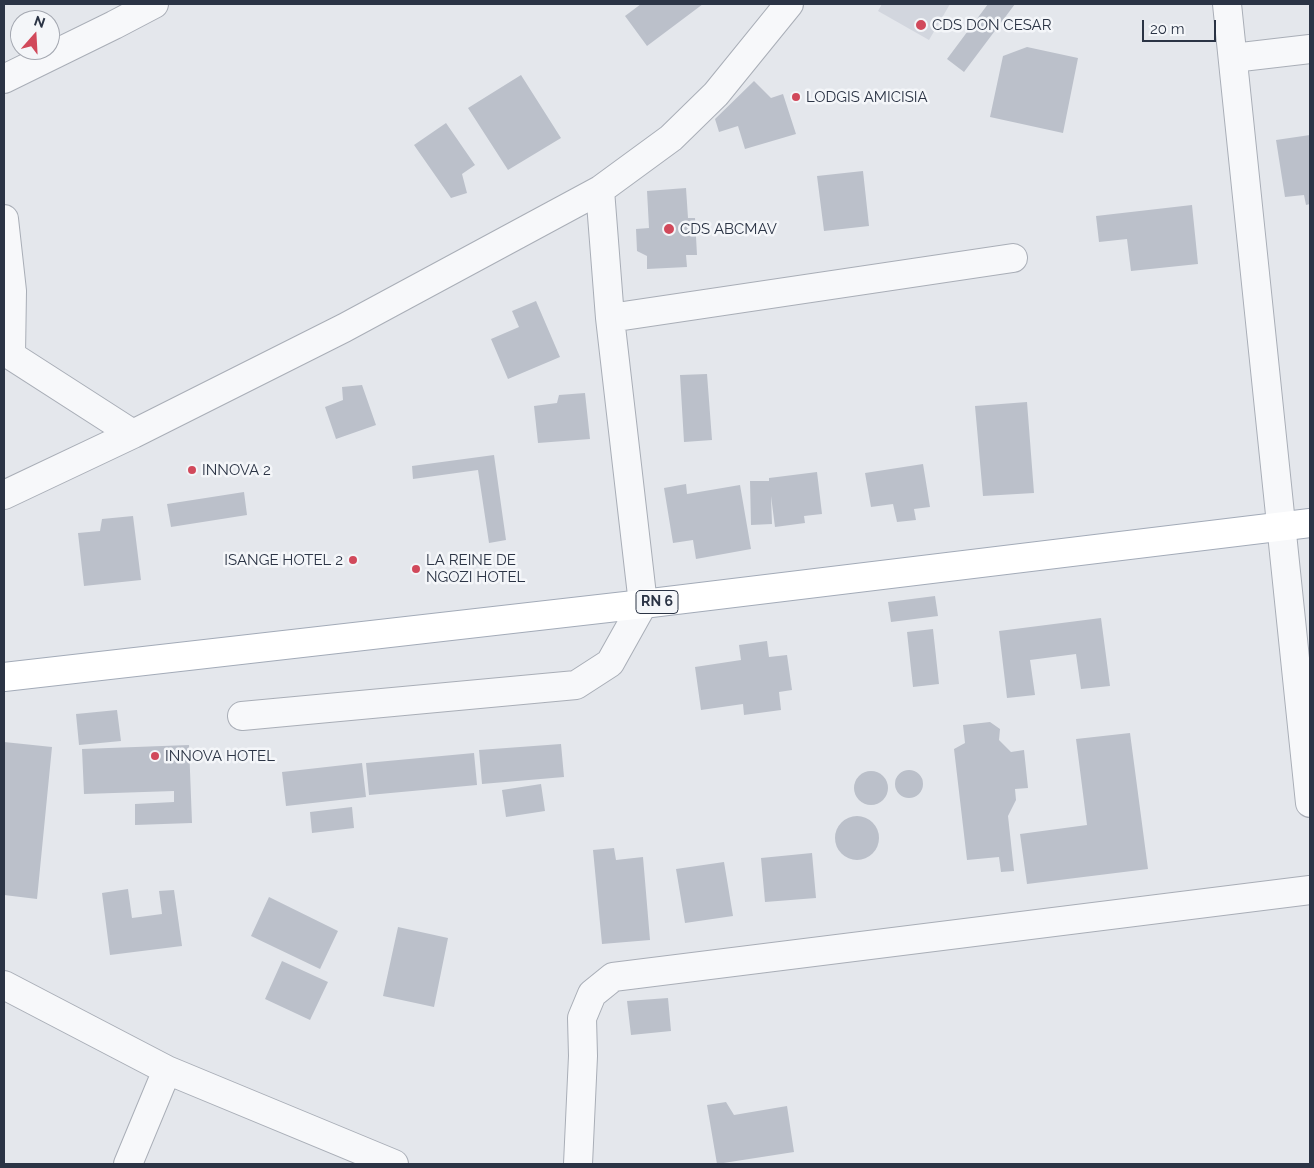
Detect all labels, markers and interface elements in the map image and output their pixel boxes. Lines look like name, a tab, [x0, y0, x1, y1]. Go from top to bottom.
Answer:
north arrow	[10, 10, 60, 60]
scale bar	[1144, 10, 1218, 42]
text: N	[32, 12, 47, 31]
place label: CDS DON CESAR	[932, 16, 1052, 34]
marker: CDS DON CESAR	[914, 18, 928, 32]
text: 20 m	[1150, 20, 1185, 38]
place label: LODGIS AMICISIA	[806, 88, 928, 106]
marker: LODGIS AMICISIA	[790, 91, 802, 103]
place label: CDS ABCMAV	[680, 220, 777, 238]
marker: CDS ABCMAV	[662, 222, 676, 236]
place label: INNOVA 2	[202, 461, 271, 479]
marker: INNOVA 2	[186, 464, 198, 476]
place label: ISANGE HOTEL 2	[224, 551, 343, 569]
place label: LA REINE DE NGOZI HOTEL	[426, 551, 525, 586]
marker: ISANGE HOTEL 2	[347, 554, 359, 566]
marker: LA REINE DE NGOZI HOTEL	[410, 563, 422, 575]
road number: RN 6	[636, 590, 678, 614]
place label: INNOVA HOTEL	[165, 747, 275, 765]
marker: INNOVA HOTEL	[149, 750, 161, 762]

